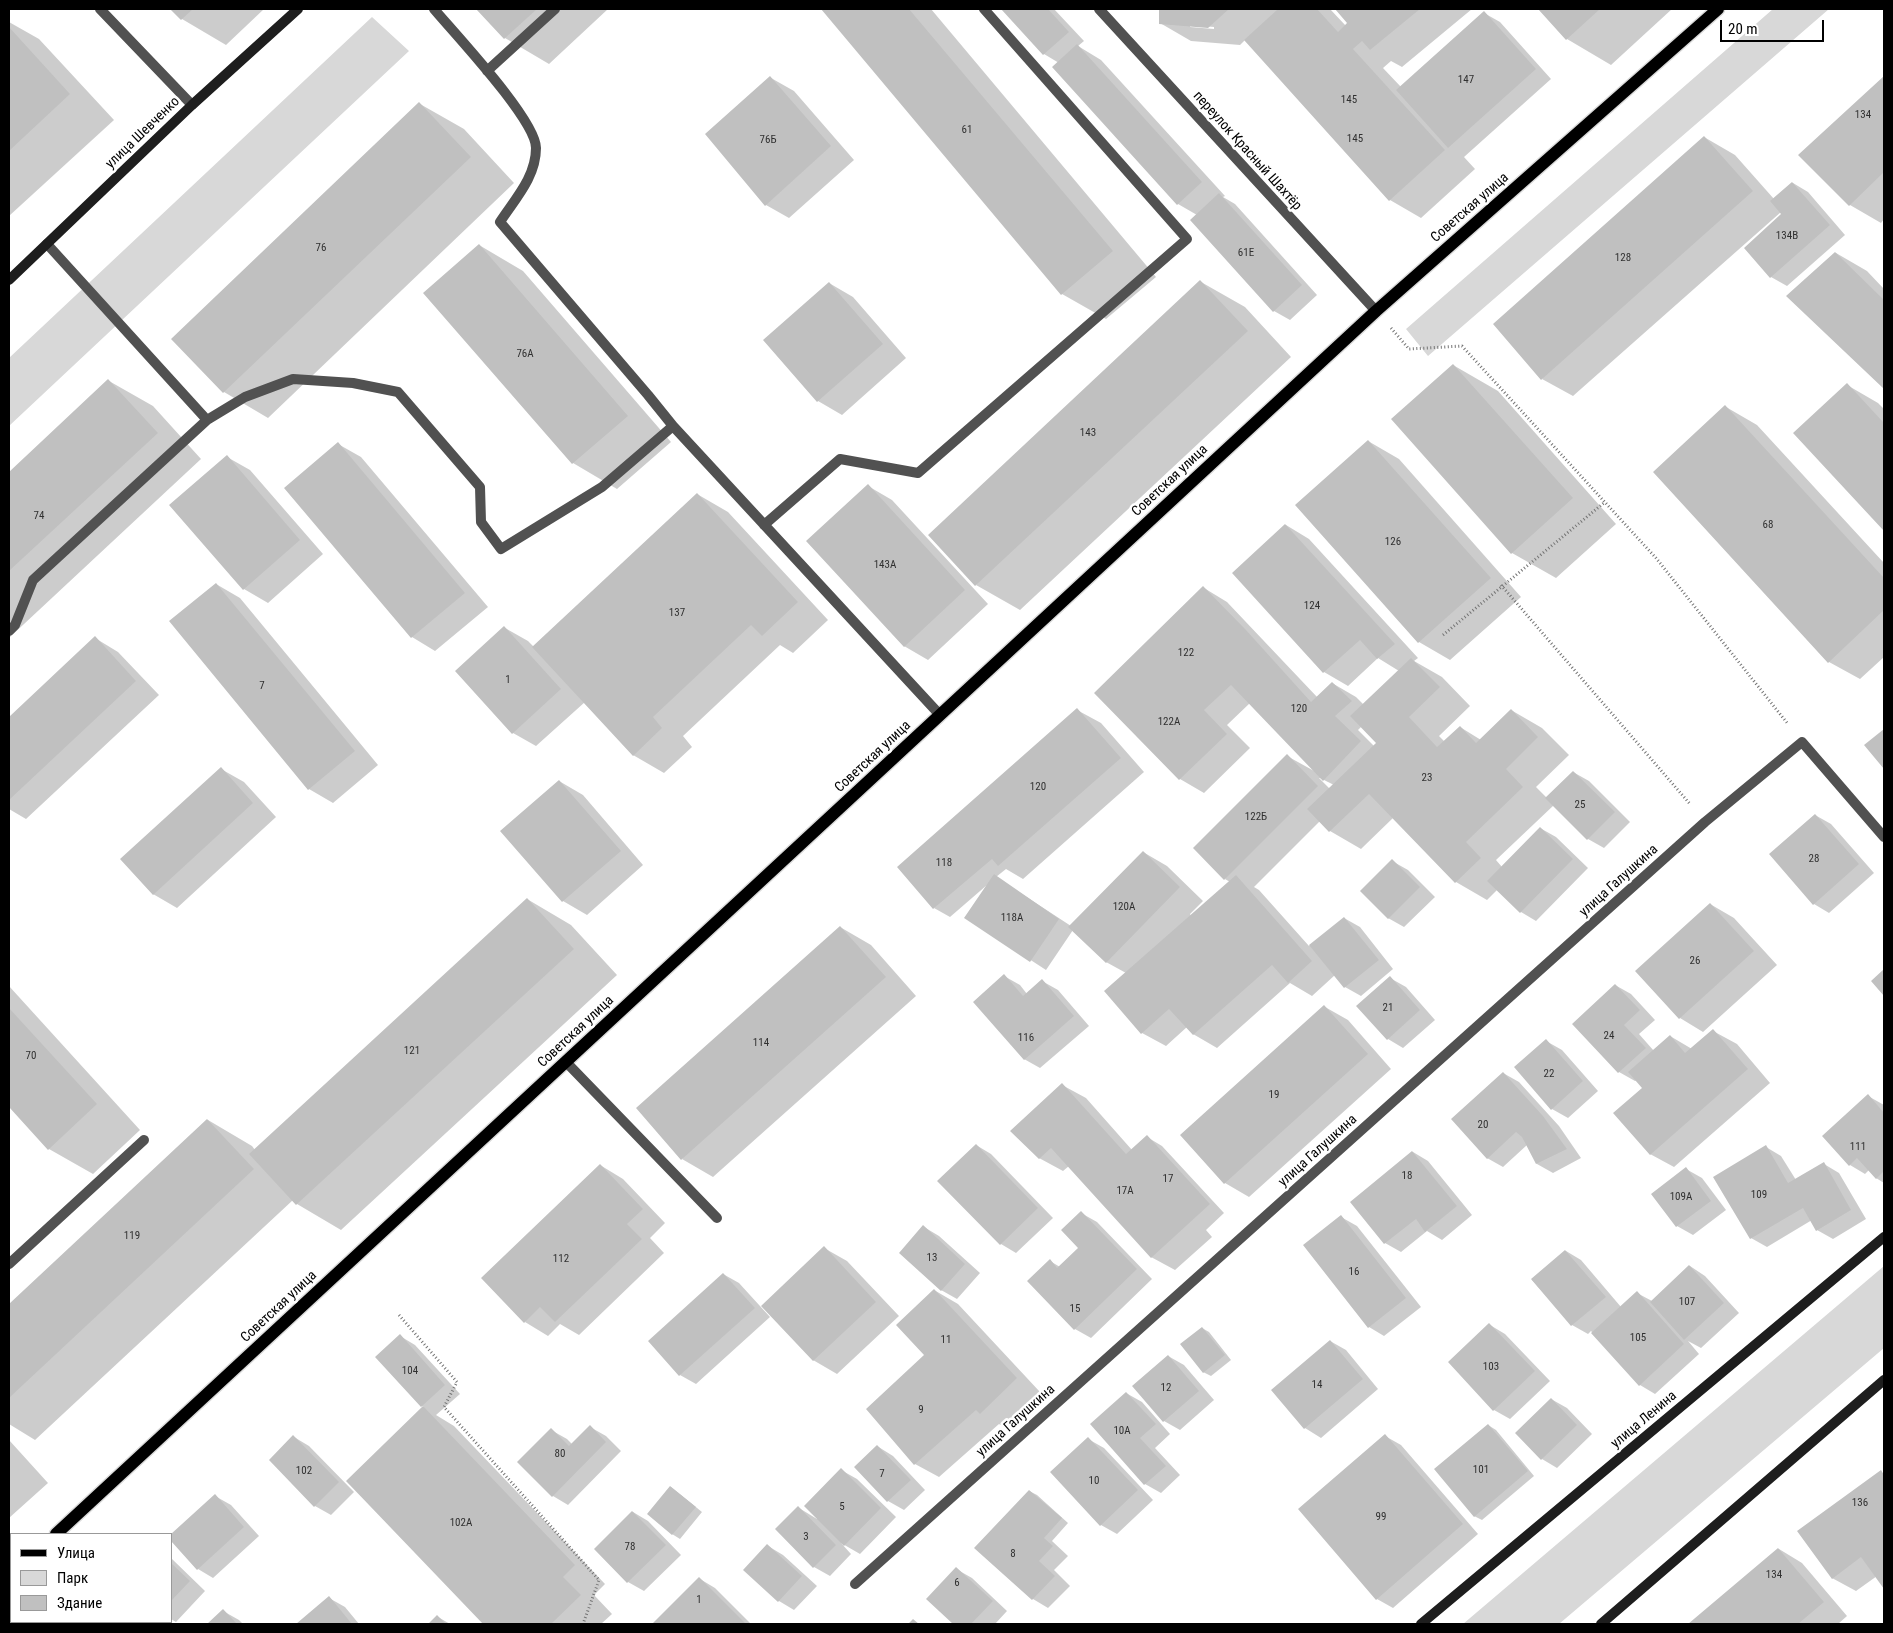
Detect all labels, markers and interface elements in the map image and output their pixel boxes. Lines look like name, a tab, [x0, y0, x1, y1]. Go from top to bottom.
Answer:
scale bar	[1723, 10, 1827, 42]
text: 20 m	[1728, 20, 1758, 38]
house number: 147	[1458, 73, 1474, 87]
street label: переулок Красный Шахтёр	[1189, 88, 1305, 214]
house number: 145	[1341, 93, 1357, 107]
street label: улица Шевченко	[103, 94, 183, 172]
house number: 134	[1855, 108, 1871, 122]
house number: 61	[962, 123, 972, 137]
house number: 145	[1347, 132, 1363, 146]
house number: 76Б	[760, 133, 776, 147]
street label: Советская улица	[1428, 170, 1512, 246]
house number: 134В	[1776, 229, 1798, 243]
house number: 76	[316, 241, 326, 255]
house number: 61Е	[1238, 246, 1254, 260]
house number: 128	[1615, 251, 1631, 265]
house number: 76А	[516, 347, 534, 361]
house number: 143	[1080, 426, 1096, 440]
street label: Советская улица	[1129, 442, 1211, 520]
house number: 74	[34, 509, 44, 523]
house number: 68	[1763, 518, 1773, 532]
house number: 126	[1385, 535, 1401, 549]
house number: 143А	[874, 558, 896, 572]
house number: 124	[1304, 599, 1320, 613]
house number: 137	[669, 606, 685, 620]
house number: 122	[1178, 646, 1194, 660]
house number: 1	[505, 673, 511, 687]
house number: 7	[259, 679, 265, 693]
house number: 120	[1291, 702, 1307, 716]
house number: 122А	[1158, 715, 1180, 729]
street label: Советская улица	[832, 718, 914, 796]
house number: 23	[1422, 771, 1432, 785]
house number: 120	[1030, 780, 1046, 794]
house number: 25	[1575, 798, 1585, 812]
house number: 122Б	[1245, 810, 1267, 824]
street label: улица Галушкина	[1576, 841, 1662, 921]
house number: 28	[1809, 852, 1819, 866]
house number: 118	[936, 856, 952, 870]
house number: 120А	[1113, 900, 1135, 914]
house number: 118А	[1001, 911, 1023, 925]
house number: 26	[1690, 954, 1700, 968]
street label: Советская улица	[535, 993, 617, 1071]
house number: 21	[1383, 1001, 1393, 1015]
house number: 24	[1604, 1029, 1614, 1043]
house number: 116	[1018, 1031, 1034, 1045]
house number: 114	[753, 1036, 769, 1050]
house number: 121	[404, 1044, 420, 1058]
house number: 70	[26, 1049, 36, 1063]
house number: 22	[1544, 1067, 1554, 1081]
house number: 19	[1269, 1088, 1279, 1102]
street label: улица Галушкина	[1275, 1111, 1361, 1191]
house number: 20	[1478, 1118, 1488, 1132]
house number: 111	[1850, 1140, 1866, 1154]
house number: 18	[1402, 1169, 1412, 1183]
house number: 17	[1163, 1172, 1173, 1186]
house number: 17А	[1116, 1184, 1134, 1198]
house number: 109	[1751, 1188, 1767, 1202]
house number: 109А	[1670, 1190, 1692, 1204]
house number: 119	[124, 1229, 140, 1243]
house number: 13	[927, 1251, 937, 1265]
house number: 112	[553, 1252, 569, 1266]
house number: 16	[1349, 1265, 1359, 1279]
street label: Советская улица	[238, 1268, 320, 1346]
house number: 107	[1679, 1295, 1695, 1309]
house number: 15	[1070, 1302, 1080, 1316]
house number: 105	[1630, 1331, 1646, 1345]
house number: 11	[941, 1333, 951, 1347]
house number: 103	[1483, 1360, 1499, 1374]
house number: 104	[402, 1364, 418, 1378]
house number: 14	[1312, 1378, 1322, 1392]
street label: улица Галушкина	[973, 1381, 1059, 1461]
house number: 12	[1161, 1381, 1171, 1395]
street label: улица Ленина	[1608, 1388, 1680, 1452]
house number: 9	[918, 1403, 924, 1417]
house number: 10А	[1113, 1424, 1131, 1438]
house number: 80	[555, 1447, 565, 1461]
house number: 101	[1473, 1463, 1489, 1477]
house number: 102	[296, 1464, 312, 1478]
house number: 7	[879, 1467, 885, 1481]
house number: 10	[1089, 1474, 1099, 1488]
house number: 136	[1852, 1496, 1868, 1510]
house number: 5	[839, 1500, 845, 1514]
house number: 99	[1376, 1510, 1386, 1524]
house number: 102А	[450, 1516, 472, 1530]
house number: 3	[803, 1530, 809, 1544]
legend	[10, 1533, 172, 1623]
house number: 78	[625, 1540, 635, 1554]
text: Улица	[57, 1544, 95, 1562]
house number: 8	[1010, 1547, 1016, 1561]
house number: 134	[1766, 1568, 1782, 1582]
text: Парк	[57, 1569, 88, 1587]
house number: 6	[954, 1576, 960, 1590]
house number: 1	[696, 1593, 702, 1607]
text: Здание	[57, 1594, 102, 1612]

